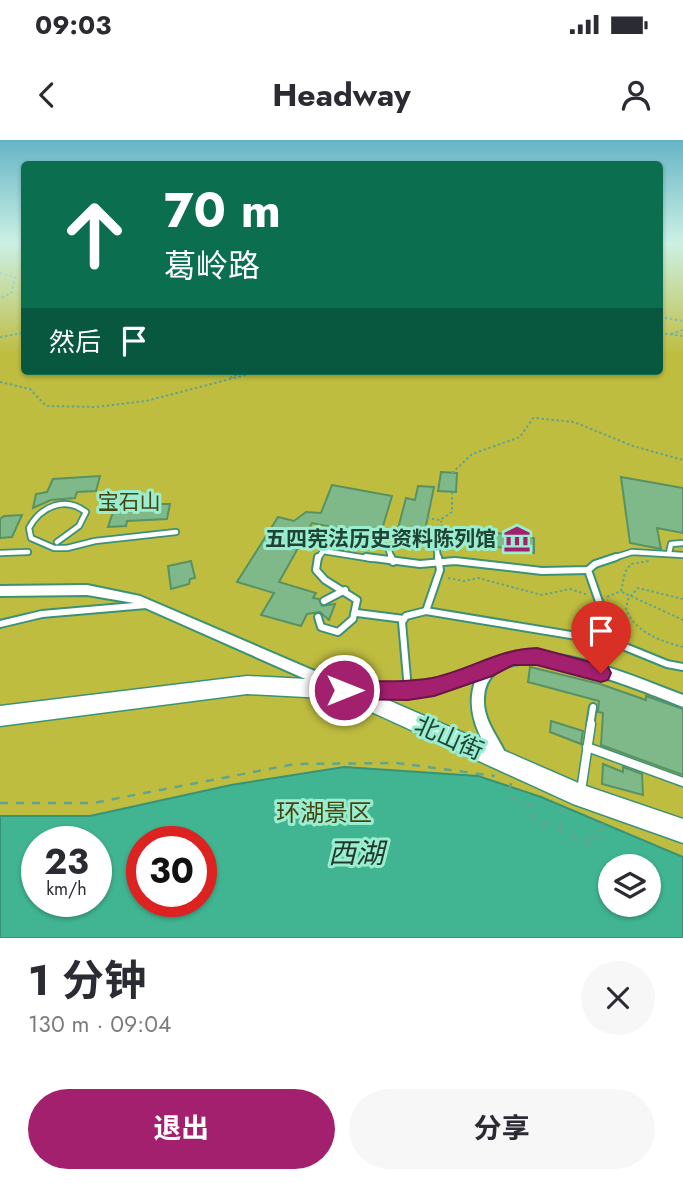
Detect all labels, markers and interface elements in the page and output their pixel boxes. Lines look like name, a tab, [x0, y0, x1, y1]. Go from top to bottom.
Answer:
text: 09:03	[35, 6, 111, 44]
text: Headway	[272, 72, 411, 118]
icon: back	[28, 76, 66, 114]
icon: person	[617, 76, 655, 114]
text: 70 m	[164, 175, 281, 245]
icon: ahead	[49, 189, 140, 280]
text: 葛岭路	[164, 243, 260, 289]
icon: arrive	[115, 322, 153, 360]
text: 然后	[49, 323, 101, 361]
park label: 宝石山	[98, 487, 161, 517]
place label: 五四宪法历史资料陈列馆	[265, 524, 496, 554]
museum icon: 五四宪法历史资料陈列馆	[502, 524, 532, 554]
pin	[571, 601, 631, 673]
icon: arrive	[582, 612, 620, 650]
position arrow	[307, 653, 381, 727]
street label: 北山街	[409, 707, 489, 768]
park label: 环湖景区	[276, 795, 372, 830]
speed limit sign: 30	[126, 826, 217, 917]
water label: 西湖	[328, 833, 388, 874]
text: 23	[44, 837, 89, 887]
map controls	[598, 854, 661, 917]
button: layers	[598, 854, 661, 917]
text: km/h	[46, 876, 87, 902]
text: 1 分钟	[28, 950, 146, 1011]
button: close	[581, 961, 655, 1035]
text: 130 m · 09:04	[28, 1007, 171, 1041]
button: 退出	[28, 1089, 335, 1169]
button: 分享	[349, 1089, 655, 1169]

